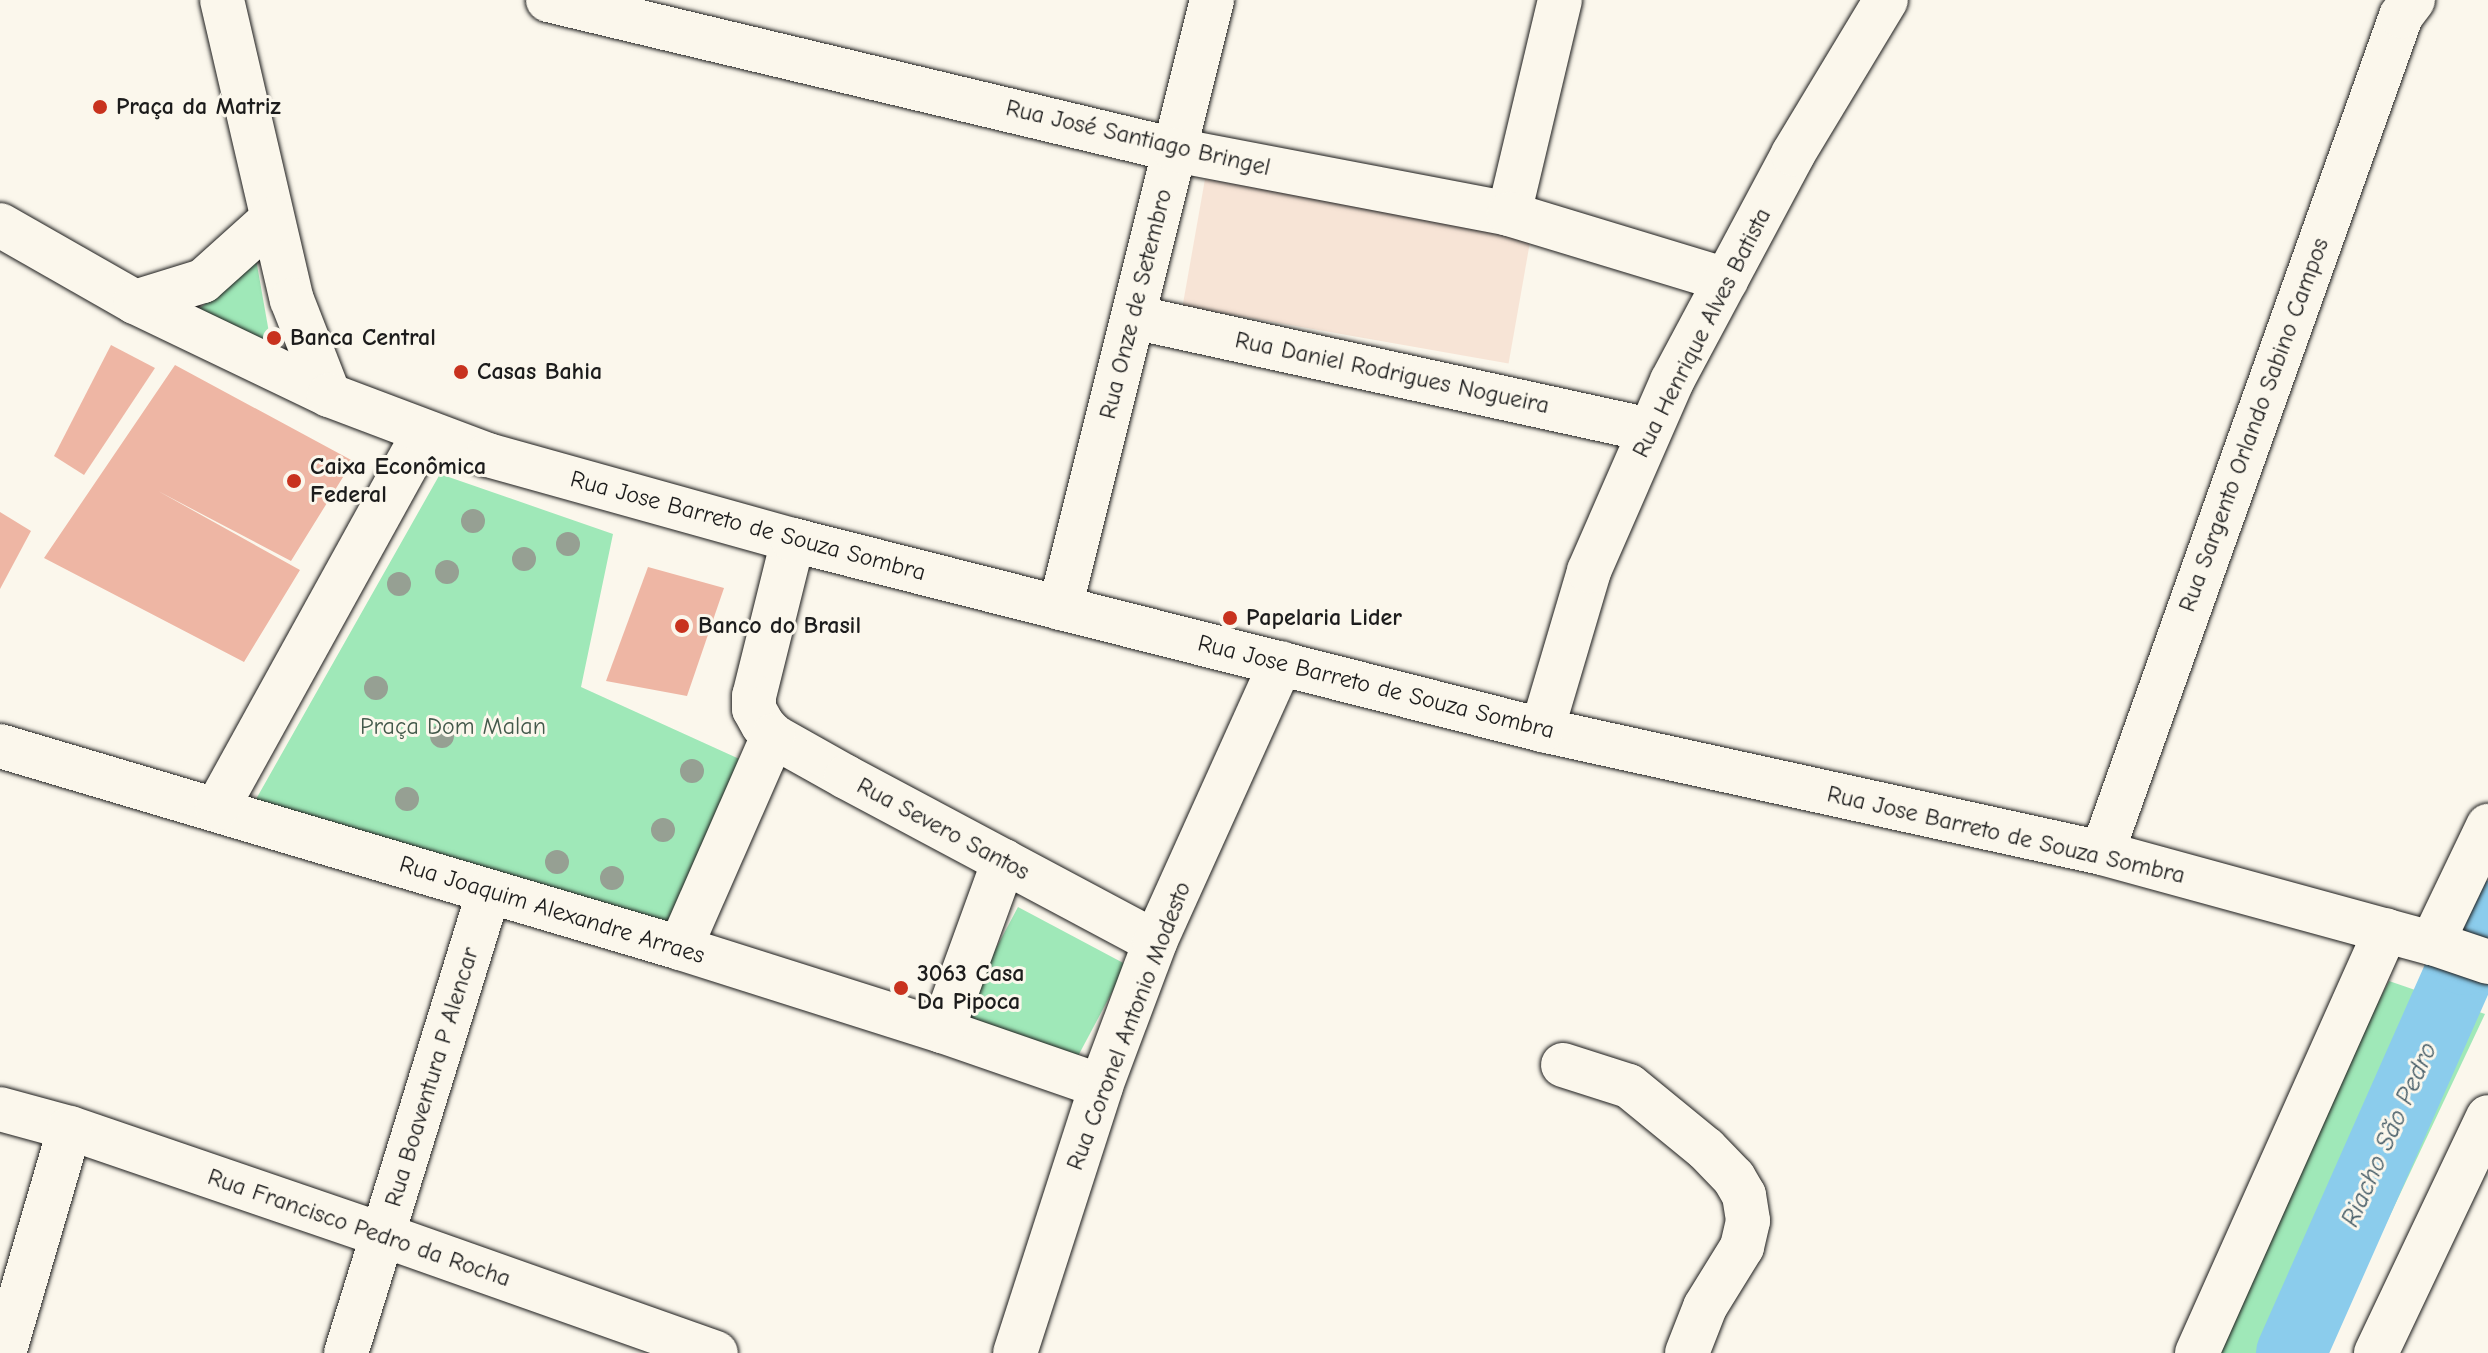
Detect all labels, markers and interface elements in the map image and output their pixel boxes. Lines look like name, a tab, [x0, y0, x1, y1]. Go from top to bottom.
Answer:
place label: Praça da Matriz	[116, 93, 281, 121]
street label: Rua José Santiago Bringel	[1003, 94, 1273, 182]
marker: Praça da Matriz	[91, 98, 109, 116]
street label: Rua Onze de Setembro	[1093, 186, 1179, 422]
street label: Rua Henrique Alves Batista	[1626, 203, 1778, 463]
street label: Rua Sargento Orlando Sabino Campos	[2173, 234, 2335, 616]
place label: Banca Central	[290, 324, 436, 352]
street label: Rua Daniel Rodrigues Nogueira	[1232, 326, 1552, 420]
marker: Banca Central	[265, 329, 283, 347]
place label: Casas Bahia	[477, 358, 602, 386]
marker: Casas Bahia	[452, 363, 470, 381]
place label: Caixa Econômica Federal	[310, 453, 486, 509]
street label: Rua Jose Barreto de Souza Sombra	[567, 465, 929, 587]
marker: Caixa Econômica Federal	[285, 472, 303, 490]
place label: Papelaria Lider	[1246, 604, 1402, 632]
marker: Papelaria Lider	[1221, 609, 1239, 627]
place label: Banco do Brasil	[698, 612, 861, 640]
marker: Banco do Brasil	[673, 617, 691, 635]
street label: Rua Jose Barreto de Souza Sombra	[1195, 629, 1557, 745]
park label: Praça Dom Malan	[360, 713, 546, 741]
street label: Rua Severo Santos	[852, 771, 1034, 887]
street label: Rua Jose Barreto de Souza Sombra	[1824, 780, 2188, 890]
street label: Rua Joaquim Alexandre Arraes	[396, 850, 708, 970]
street label: Rua Coronel Antonio Modesto	[1061, 878, 1197, 1174]
street label: Rua Boaventura P Alencar	[379, 944, 485, 1210]
place label: 3063 Casa Da Pipoca	[917, 960, 1024, 1016]
marker: 3063 Casa Da Pipoca	[892, 979, 910, 997]
water label: Riacho São Pedro	[2335, 1038, 2445, 1232]
street label: Rua Francisco Pedro da Rocha	[204, 1163, 514, 1293]

